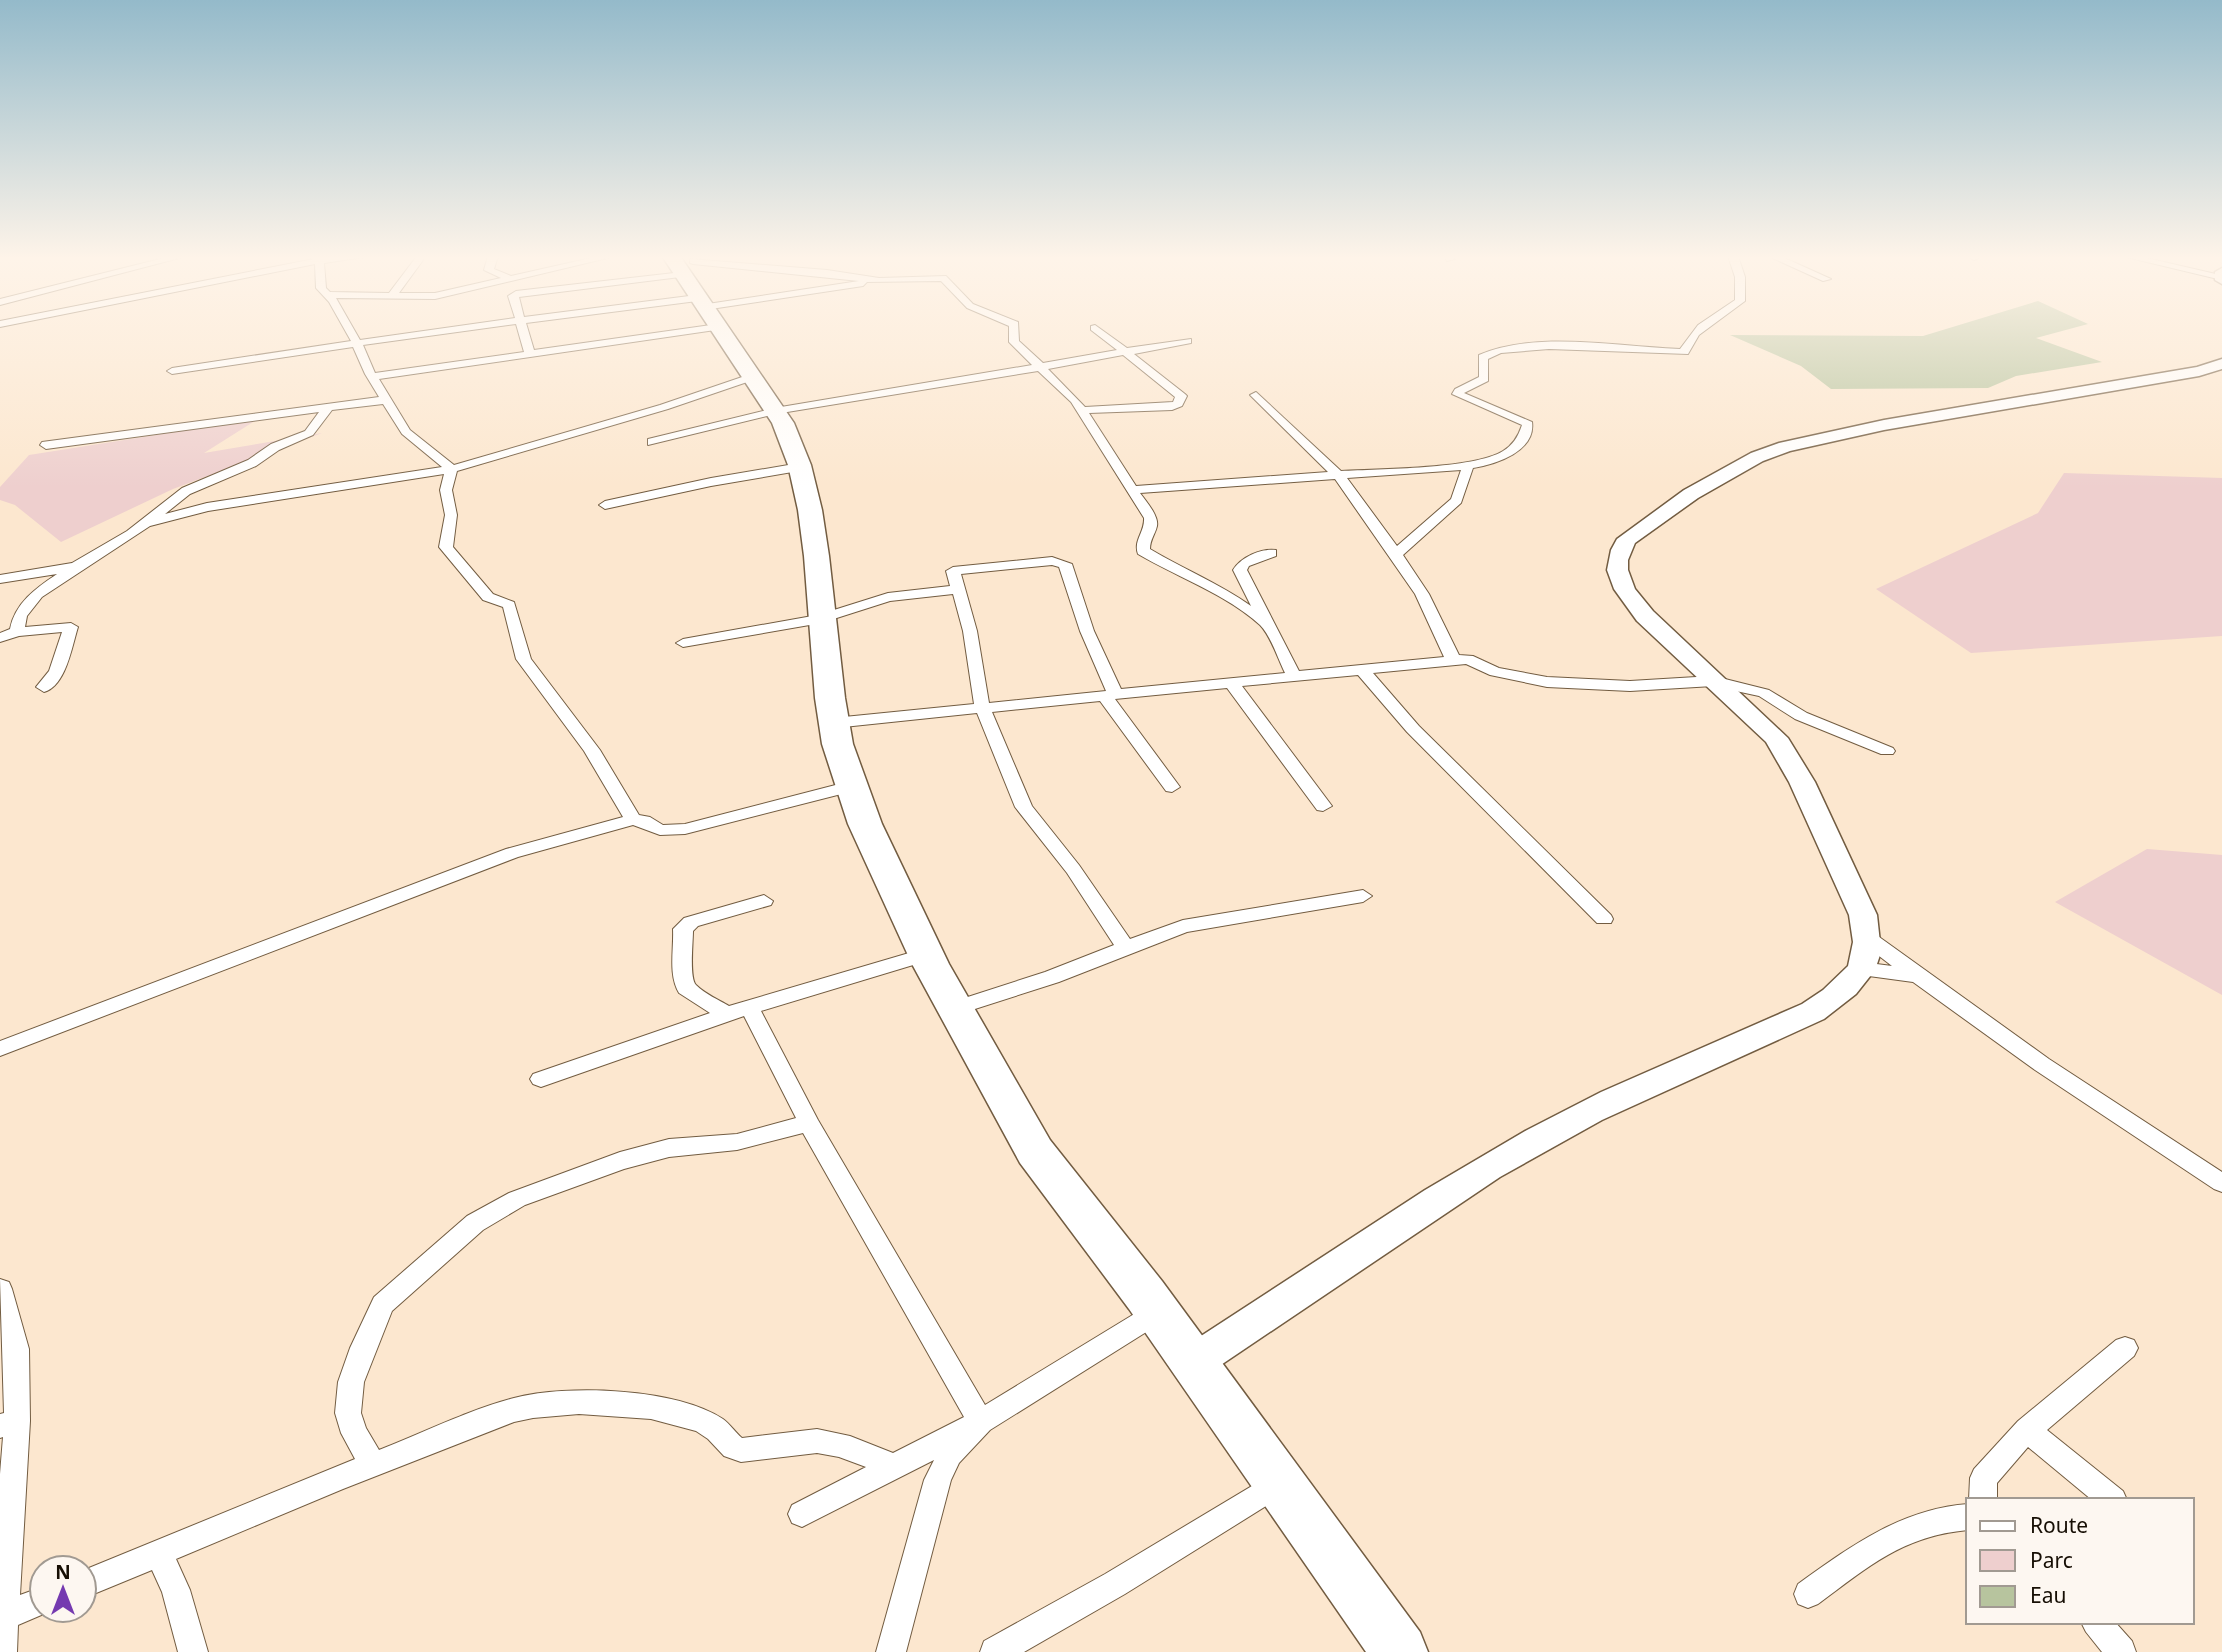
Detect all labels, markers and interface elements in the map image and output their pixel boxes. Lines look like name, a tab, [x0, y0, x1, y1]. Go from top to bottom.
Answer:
legend	[1966, 1498, 2194, 1624]
text: Route	[2030, 1511, 2088, 1539]
text: Parc	[2030, 1546, 2073, 1574]
north arrow	[28, 1554, 98, 1624]
text: N	[55, 1559, 71, 1585]
text: Eau	[2030, 1581, 2066, 1609]

